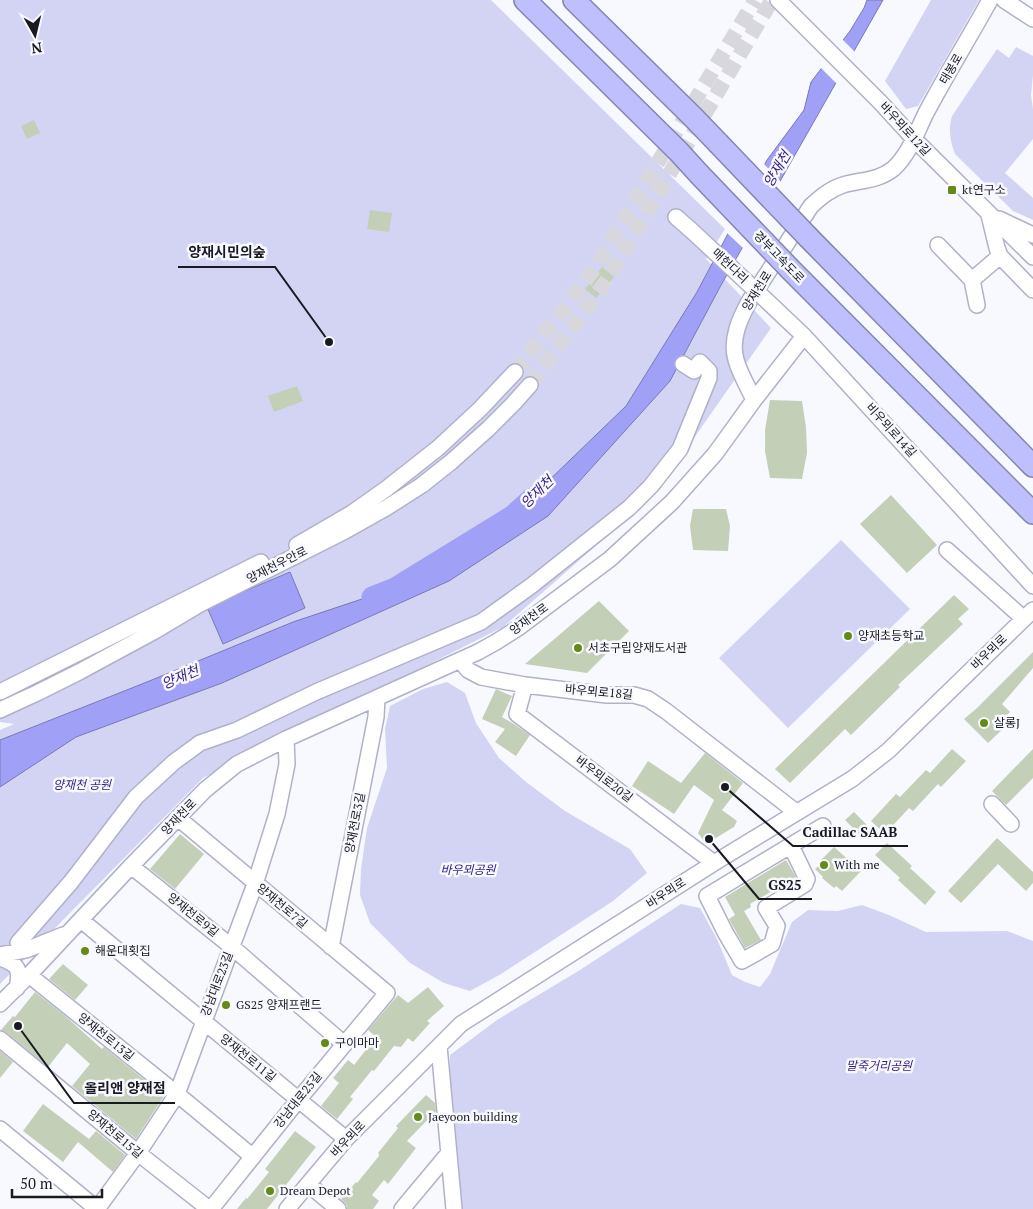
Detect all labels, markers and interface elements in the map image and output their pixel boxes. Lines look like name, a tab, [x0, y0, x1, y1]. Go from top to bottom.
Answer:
north arrow	[10, 10, 60, 60]
text: N	[30, 38, 43, 59]
street label: 태봉로	[936, 51, 965, 87]
street label: 바우뫼로12길	[877, 99, 934, 159]
water label: 양재천	[758, 146, 795, 190]
place label: kt연구소	[962, 182, 1006, 197]
marker: kt연구소	[946, 184, 958, 196]
street label: 경부고속도로	[751, 228, 808, 286]
callout: 양재시민의숲	[178, 238, 275, 267]
text: 양재시민의숲	[188, 242, 266, 261]
street label: 매헌다리	[709, 245, 752, 286]
street label: 양재천로	[739, 268, 775, 313]
street label: 비우뫼로14길	[863, 399, 920, 460]
water label: 양재천	[516, 471, 558, 512]
street label: 양재천우안로	[244, 543, 310, 586]
street label: 양재천로	[506, 600, 551, 638]
place label: 양재초등학교	[858, 628, 924, 643]
marker: 양재초등학교	[842, 630, 854, 642]
street label: 바우뫼로	[968, 631, 1010, 672]
place label: 서초구립양재도서관	[588, 640, 687, 655]
marker: 서초구립양재도서관	[572, 642, 584, 654]
water label: 양재천	[158, 660, 202, 693]
street label: 바우뫼로18길	[565, 681, 634, 702]
place label: 살롱J	[994, 715, 1020, 730]
marker: 살롱J	[978, 717, 990, 729]
street label: 바우뫼로20길	[573, 752, 636, 805]
park label: 양재천 공원	[53, 777, 112, 792]
street label: 양재천로3길	[341, 791, 368, 855]
street label: 양재천로	[158, 796, 199, 838]
callout: Cadillac SAAB	[793, 817, 908, 846]
text: Cadillac SAAB	[803, 822, 897, 841]
place label: With me	[834, 857, 880, 872]
marker: With me	[818, 859, 830, 871]
park label: 바우뫼공원	[440, 862, 497, 877]
callout: GS25	[759, 870, 812, 899]
street label: 바우뫼로	[643, 874, 688, 911]
text: GS25	[768, 875, 802, 894]
street label: 양재천로7길	[254, 880, 311, 931]
street label: 양재천로9길	[165, 889, 222, 940]
place label: 해운대횟집	[95, 943, 150, 958]
marker: 해운대횟집	[79, 945, 91, 957]
street label: 강남대로23길	[197, 949, 236, 1018]
place label: GS25 양재프랜드	[236, 997, 322, 1012]
marker: GS25 양재프랜드	[220, 999, 232, 1011]
street label: 양재천로13길	[75, 1009, 137, 1064]
street label: 양재천로11길	[217, 1030, 279, 1085]
place label: 구이마마	[335, 1035, 379, 1050]
marker: 구이마마	[319, 1037, 331, 1049]
park label: 말죽거리공원	[846, 1058, 913, 1073]
street label: 강남대로25길	[270, 1069, 325, 1131]
callout: 올리앤 양재점	[74, 1074, 175, 1103]
text: 올리앤 양재점	[84, 1078, 166, 1097]
street label: 양재천로15길	[84, 1106, 146, 1161]
place label: Jaeyoon building	[428, 1109, 518, 1124]
marker: Jaeyoon building	[412, 1111, 424, 1123]
street label: 바우뫼로	[327, 1117, 368, 1160]
scale bar	[12, 1166, 102, 1198]
text: 50 m	[20, 1173, 53, 1193]
place label: Dream Depot	[280, 1183, 351, 1198]
marker: Dream Depot	[264, 1185, 276, 1197]

